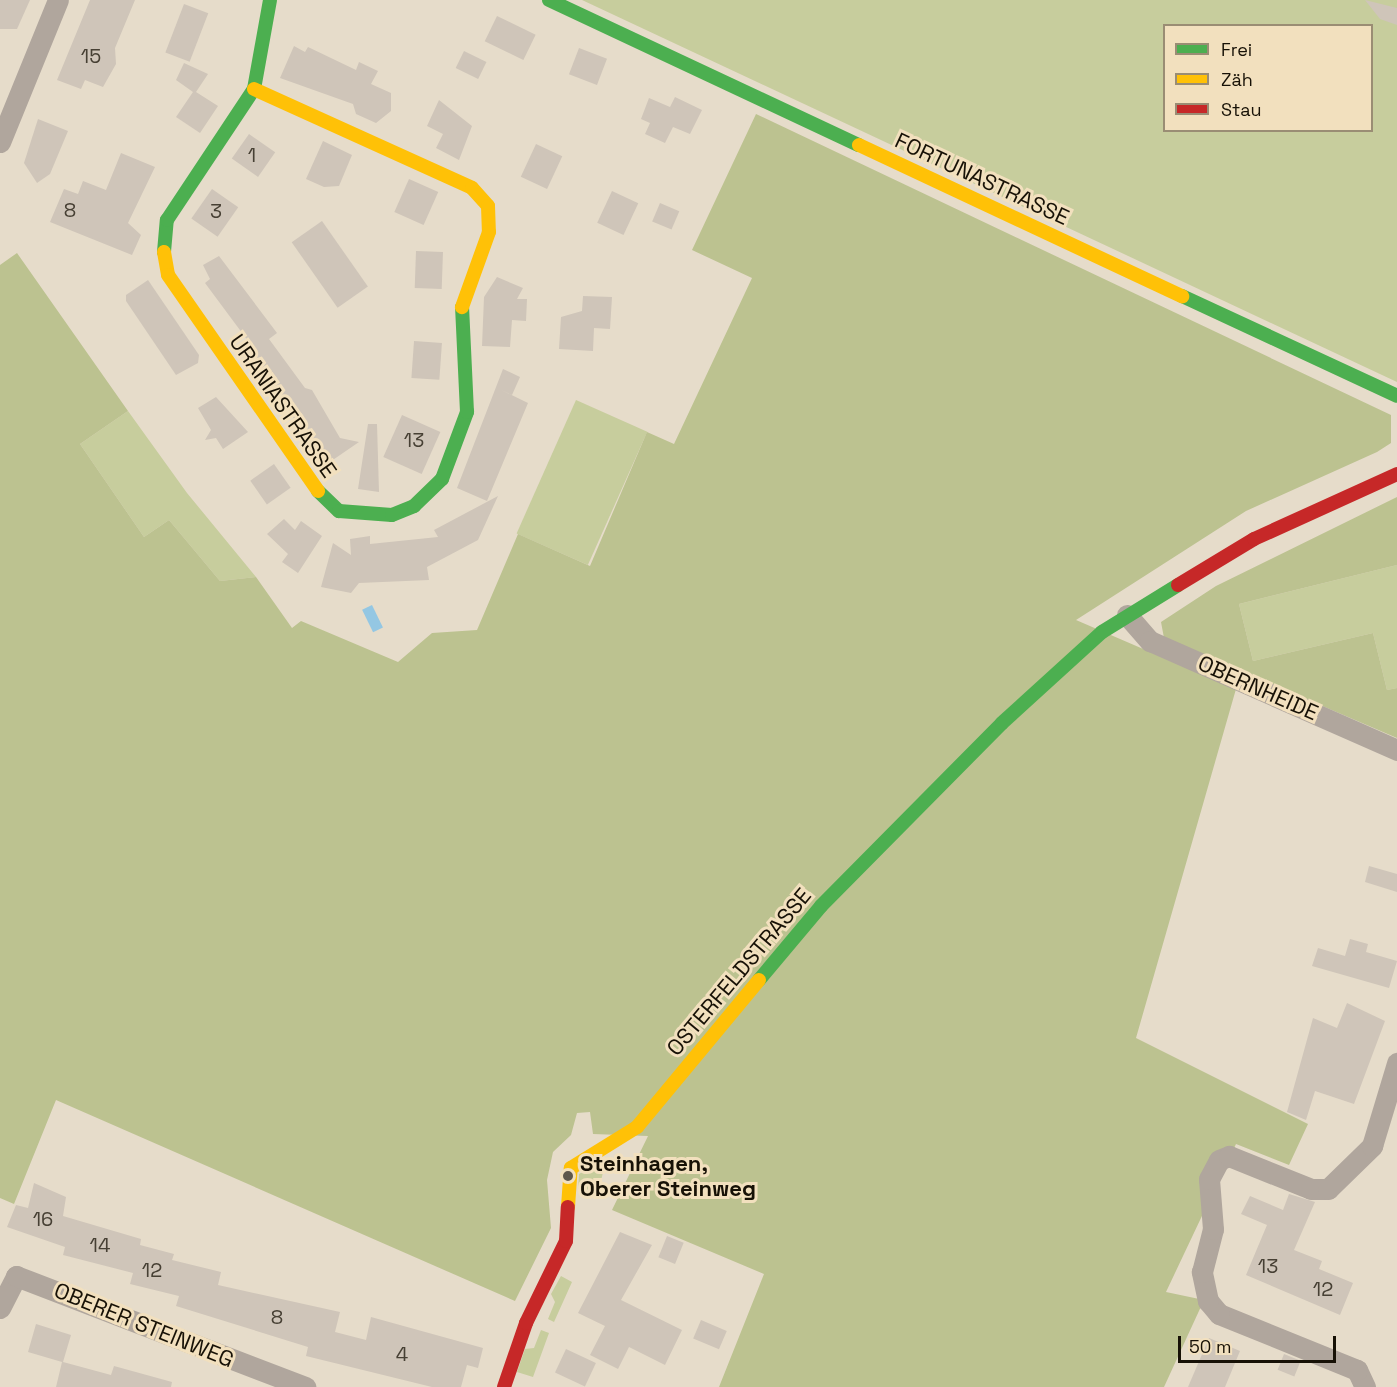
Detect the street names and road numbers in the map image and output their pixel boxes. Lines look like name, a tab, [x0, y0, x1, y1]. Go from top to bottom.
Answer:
street label: FORTUNASTRASSE	[891, 127, 1073, 231]
street label: URANIASTRASSE	[224, 329, 342, 483]
street label: OBERNHEIDE	[1194, 650, 1322, 726]
street label: OSTERFELDSTRASSE	[661, 883, 817, 1061]
street label: OBERER STEINWEG	[50, 1277, 238, 1373]

